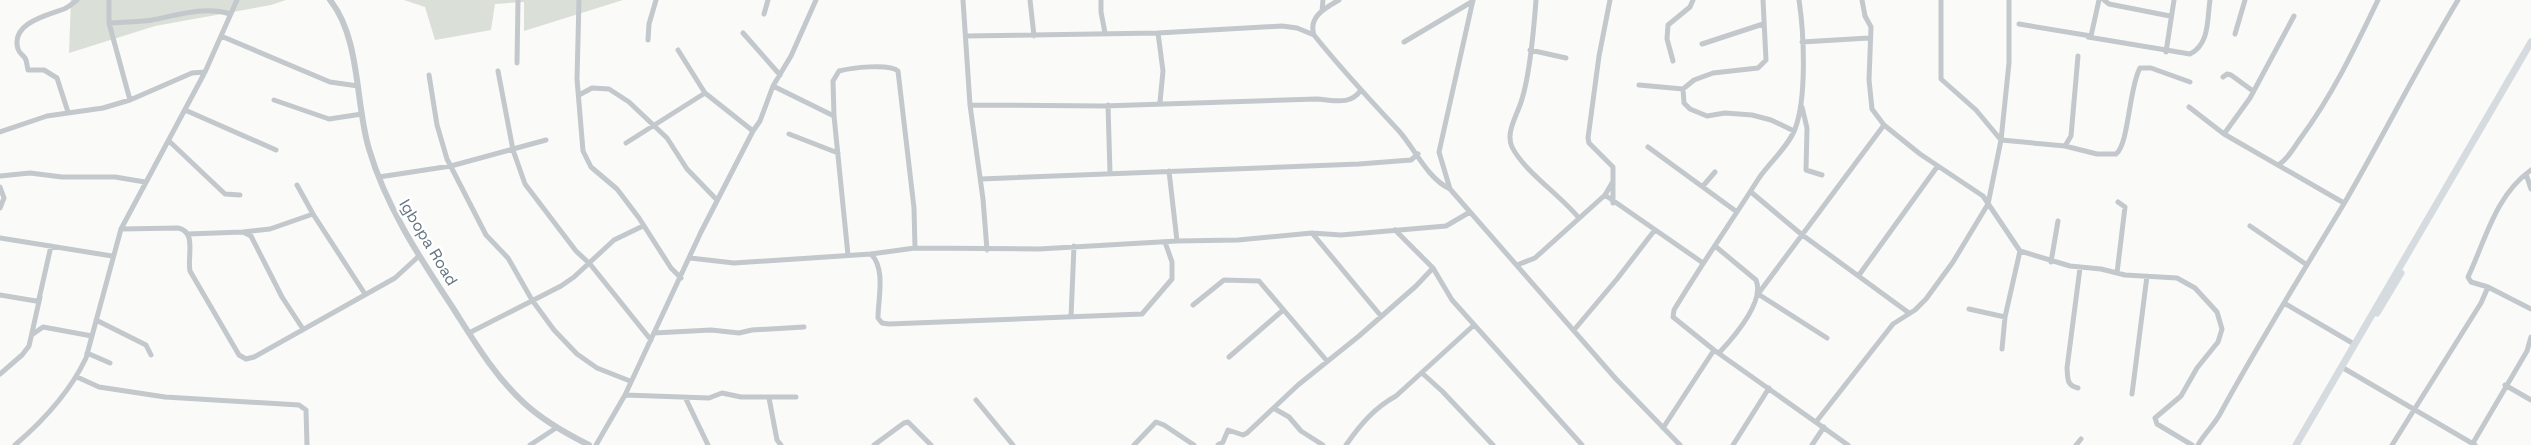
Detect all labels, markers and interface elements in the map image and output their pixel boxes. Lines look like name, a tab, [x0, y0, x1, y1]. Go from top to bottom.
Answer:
street label: Igbopa Road	[395, 195, 463, 289]

